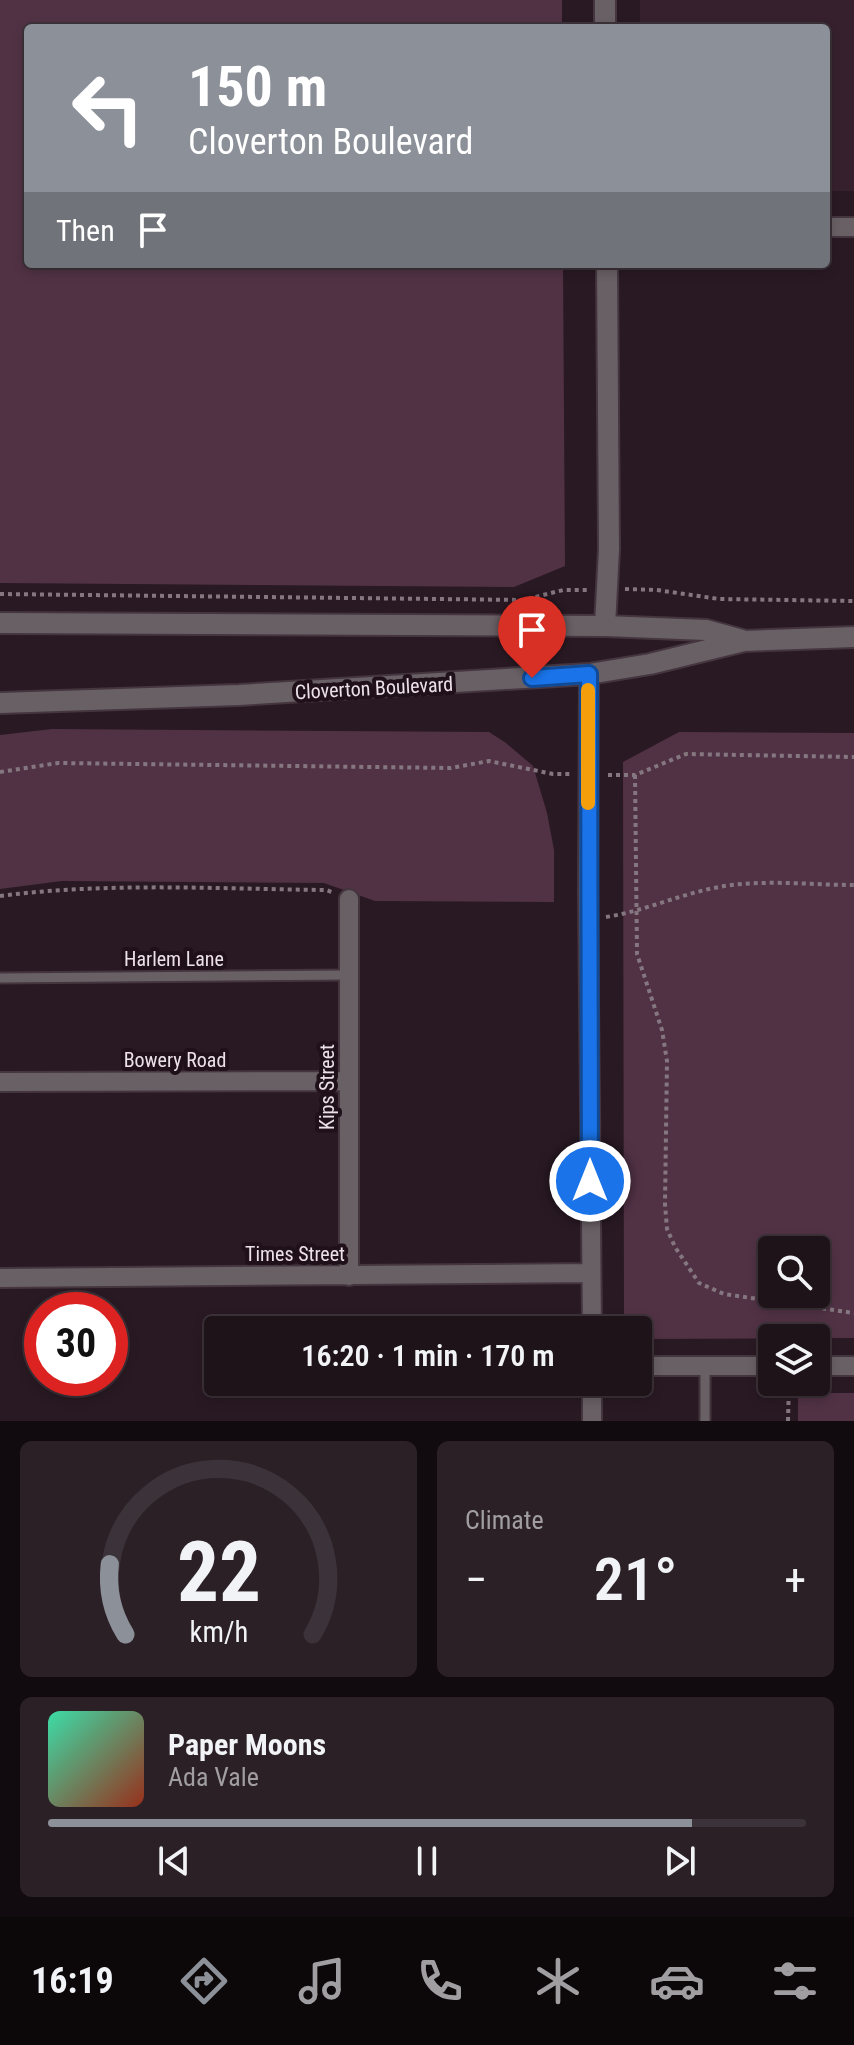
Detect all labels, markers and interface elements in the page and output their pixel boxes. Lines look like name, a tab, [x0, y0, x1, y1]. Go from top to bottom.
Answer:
text: 150 m	[188, 54, 327, 120]
icon: left	[56, 56, 160, 160]
text: Cloverton Boulevard	[188, 121, 473, 163]
icon: arrive	[131, 208, 175, 252]
text: Then	[56, 213, 115, 248]
pin	[498, 596, 566, 678]
icon: arrive	[510, 608, 554, 652]
street label: Cloverton Boulevard	[294, 672, 454, 704]
street label: Harlem Lane	[124, 947, 224, 971]
street label: Kips Street	[315, 1044, 339, 1130]
street label: Bowery Road	[124, 1048, 226, 1072]
position arrow	[548, 1139, 632, 1223]
map controls	[758, 1236, 830, 1396]
button: search	[758, 1236, 830, 1308]
street label: Times Street	[245, 1242, 345, 1266]
speed limit sign: 30	[24, 1292, 128, 1396]
button: layers	[758, 1324, 830, 1396]
text: 16:20 · 1 min · 170 m	[301, 1338, 555, 1373]
text: Climate	[465, 1505, 544, 1535]
text: 22	[176, 1524, 261, 1621]
text: 21°	[594, 1544, 677, 1615]
text: −	[465, 1554, 487, 1606]
text: +	[784, 1554, 806, 1606]
text: km/h	[189, 1615, 248, 1649]
text: Paper Moons	[168, 1727, 326, 1762]
text: Ada Vale	[168, 1762, 259, 1792]
icon: previous	[152, 1839, 196, 1883]
icon: pause	[405, 1839, 449, 1883]
icon: next	[658, 1839, 702, 1883]
icon: directions	[176, 1953, 232, 2009]
icon: music	[294, 1953, 350, 2009]
icon: phone	[412, 1953, 468, 2009]
icon: climate	[530, 1953, 586, 2009]
icon: car	[649, 1953, 705, 2009]
icon: filters	[767, 1953, 823, 2009]
text: 16:19	[31, 1960, 114, 2002]

